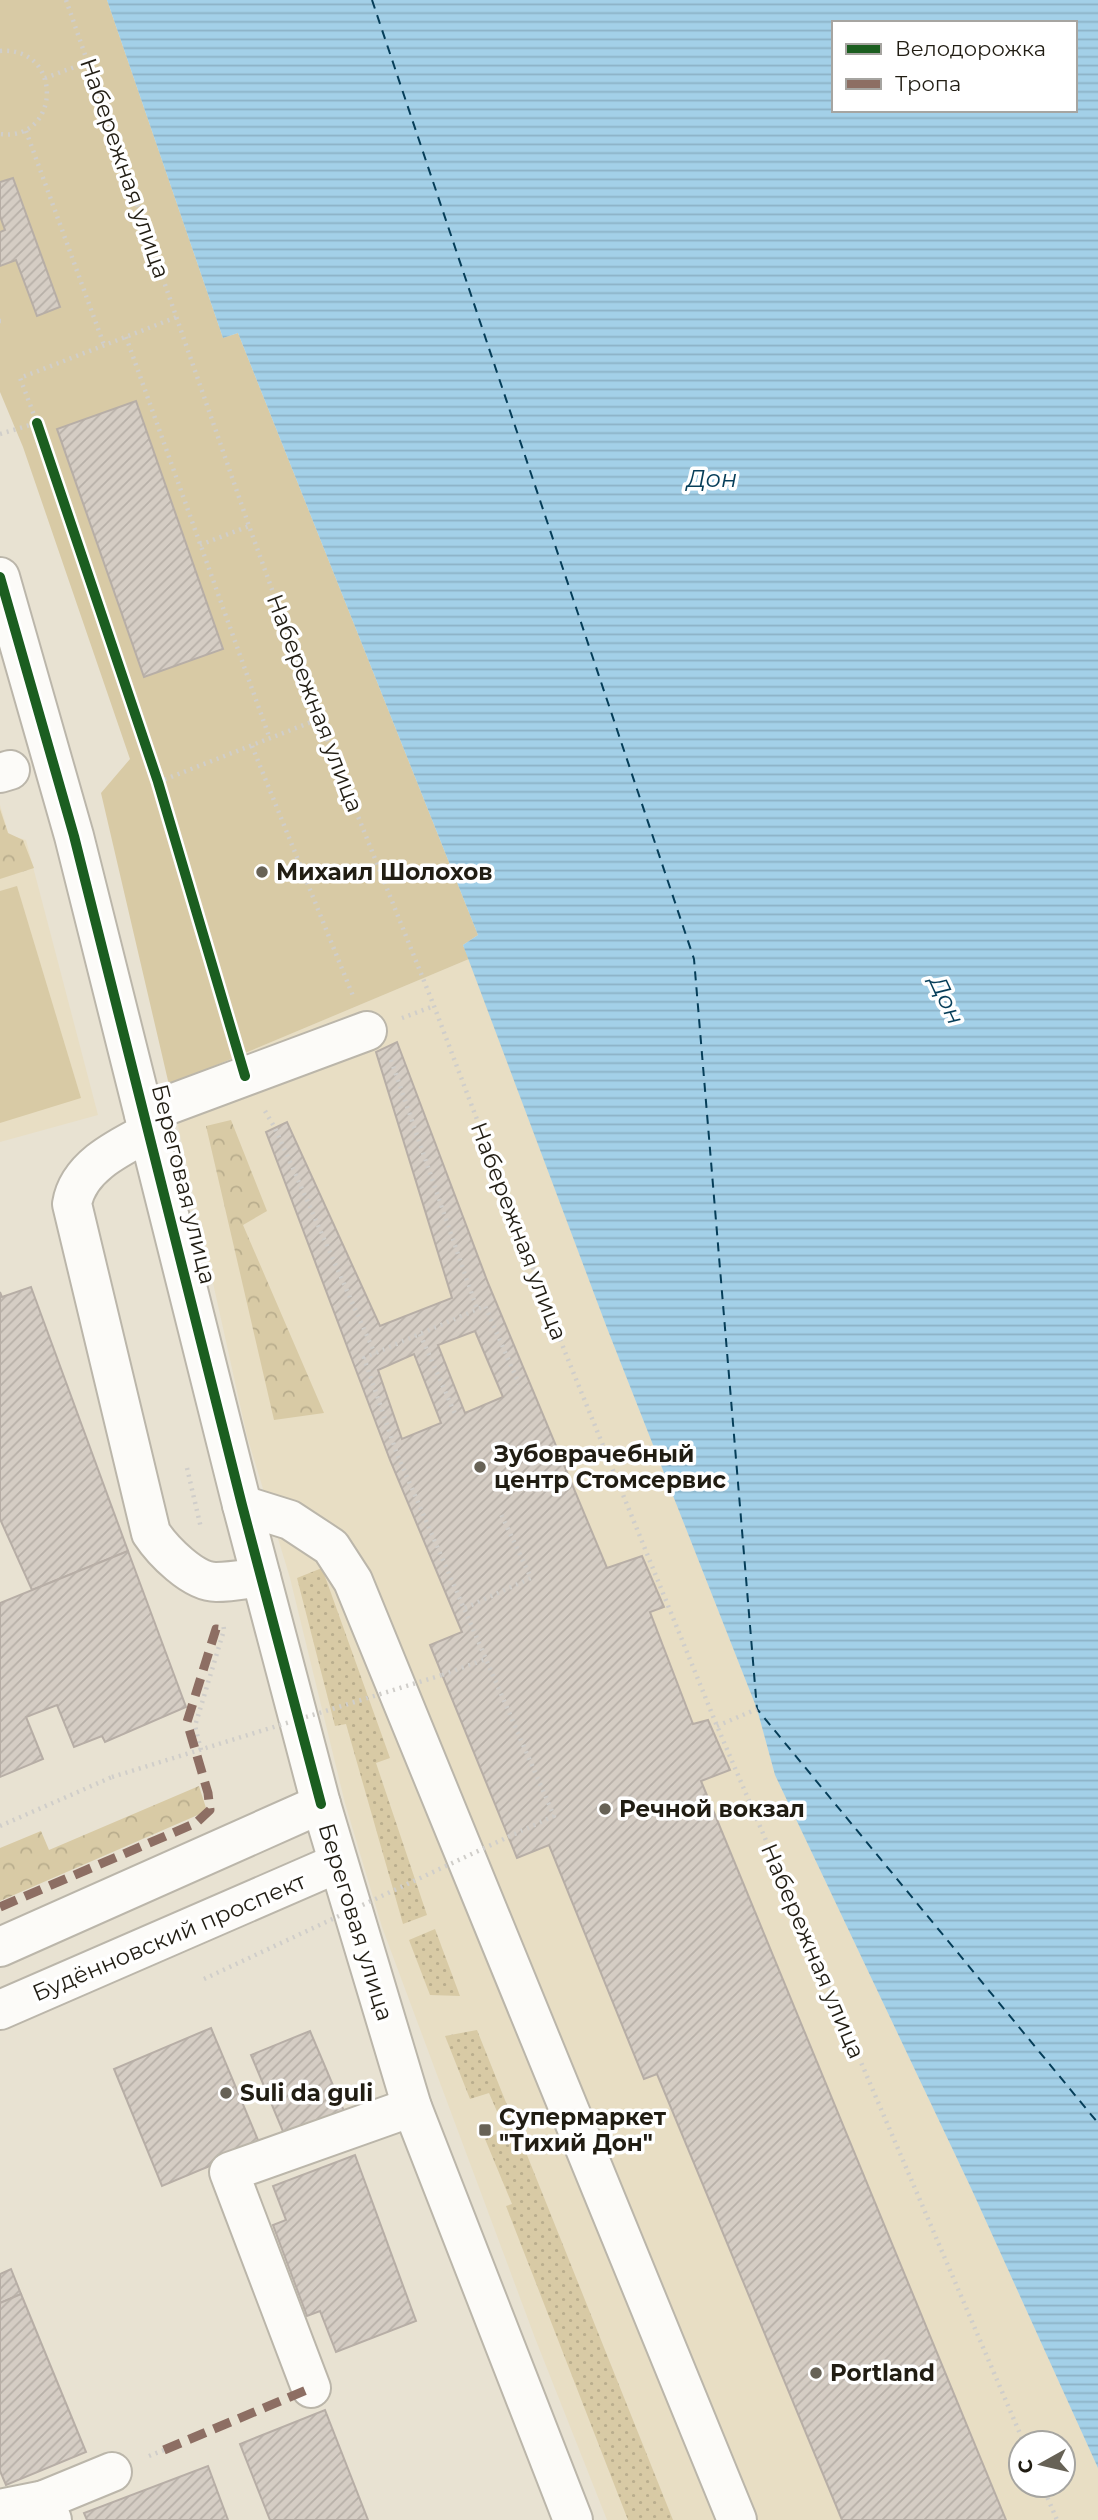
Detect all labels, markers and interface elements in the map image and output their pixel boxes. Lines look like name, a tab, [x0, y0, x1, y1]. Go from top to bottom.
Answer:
legend	[832, 21, 1077, 112]
text: Велодорожка	[895, 36, 1046, 61]
street label: Набережная улица	[74, 54, 176, 282]
text: Тропа	[895, 71, 961, 96]
water label: Дон	[685, 464, 737, 493]
street label: Набережная улица	[261, 590, 369, 816]
place label: Михаил Шолохов	[276, 858, 493, 886]
marker: Михаил Шолохов	[254, 864, 270, 880]
water label: Дон	[922, 969, 971, 1029]
street label: Береговая улица	[146, 1081, 222, 1287]
street label: Набережная улица	[465, 1118, 573, 1344]
place label: Зубоврачебный центр Стомсервис	[493, 1440, 727, 1494]
marker: Зубоврачебный центр Стомсервис	[472, 1459, 488, 1475]
place label: Речной вокзал	[619, 1795, 805, 1823]
marker: Речной вокзал	[597, 1801, 613, 1817]
street label: Береговая улица	[313, 1820, 399, 2024]
street label: Набережная улица	[755, 1839, 871, 2063]
street label: Будённовский проспект	[28, 1867, 310, 2007]
place label: Suli da guli	[240, 2079, 373, 2107]
marker: Suli da guli	[218, 2085, 234, 2101]
place label: Супермаркет "Тихий Дон"	[499, 2103, 667, 2157]
marker: Супермаркет "Тихий Дон"	[477, 2122, 493, 2138]
place label: Portland	[830, 2359, 935, 2387]
marker: Portland	[808, 2365, 824, 2381]
north arrow	[1007, 2429, 1077, 2499]
text: С	[1013, 2458, 1038, 2475]

